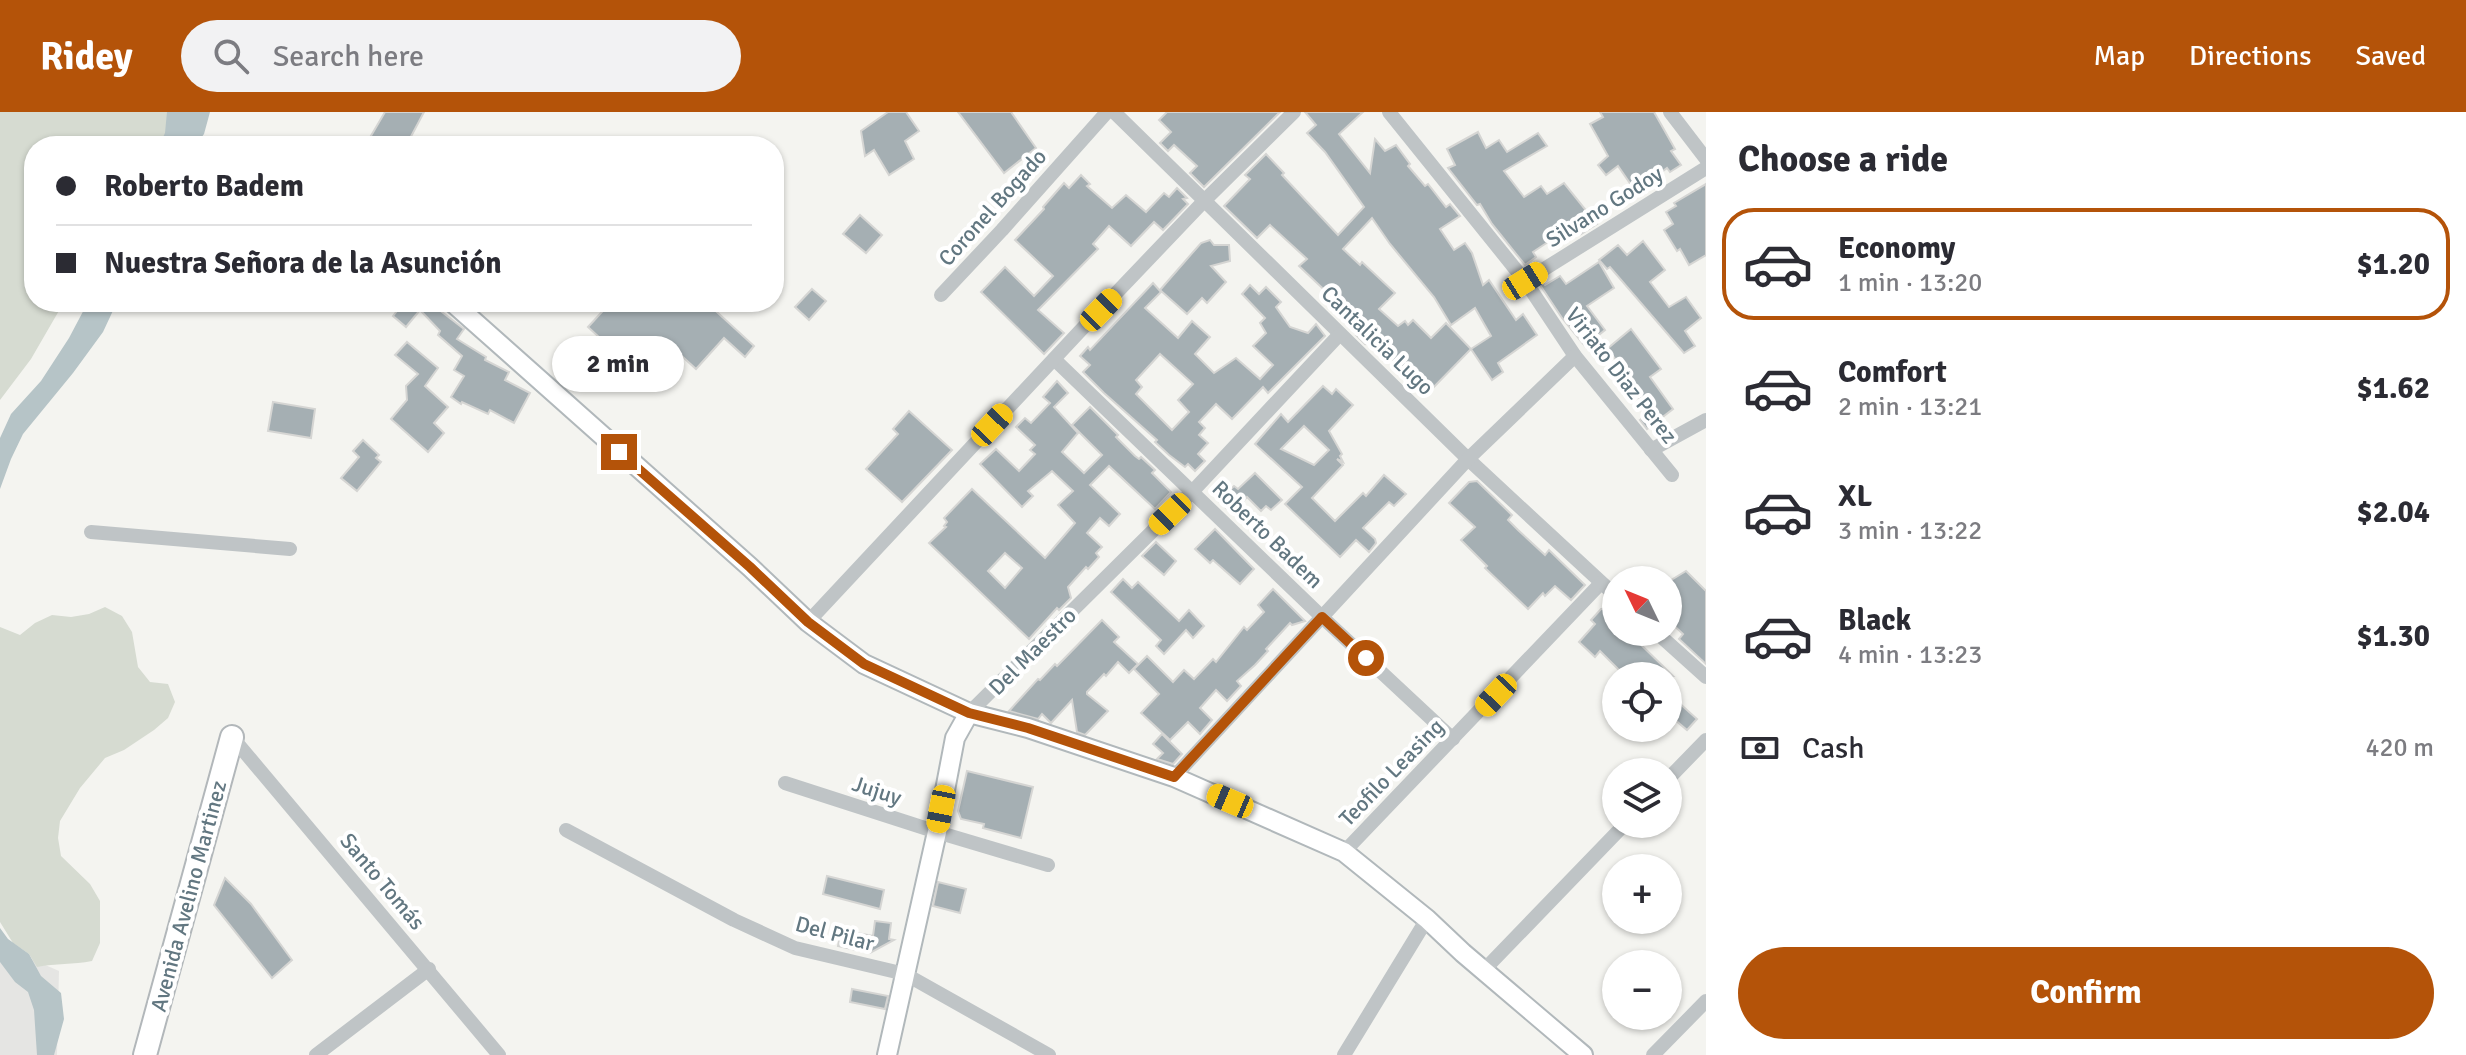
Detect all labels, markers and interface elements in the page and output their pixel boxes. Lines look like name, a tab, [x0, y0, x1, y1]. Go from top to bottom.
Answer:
search box	[181, 20, 741, 92]
text: Ridey	[40, 33, 133, 80]
icon: search	[209, 34, 253, 78]
text: Search here	[273, 38, 424, 75]
text: Map	[2093, 39, 2145, 73]
text: Directions	[2189, 39, 2311, 73]
text: Saved	[2355, 39, 2426, 73]
text: Choose a ride	[1738, 137, 1948, 182]
street label: Coronel Bogado	[933, 143, 1052, 272]
street label: Silvano Godoy	[1541, 160, 1668, 253]
text: Roberto Badem	[104, 168, 304, 205]
icon: car	[1742, 228, 1814, 300]
text: Economy	[1838, 230, 1955, 267]
text: Nuestra Señora de la Asunción	[104, 245, 502, 282]
text: $1.20	[2357, 246, 2430, 283]
car	[1498, 258, 1552, 304]
text: 1 min · 13:20	[1838, 267, 1982, 299]
street label: Cantalicia Lugo	[1316, 280, 1440, 401]
car	[1076, 284, 1126, 336]
street label: Viriato Diaz Perez	[1560, 302, 1683, 449]
callout: 2 min	[553, 336, 685, 392]
text: 2 min	[587, 348, 649, 380]
icon: car	[1742, 352, 1814, 424]
text: Comfort	[1838, 354, 1947, 391]
text: $1.62	[2357, 370, 2430, 407]
text: 2 min · 13:21	[1838, 391, 1982, 423]
car	[967, 399, 1017, 451]
route end	[601, 434, 637, 470]
street label: Roberto Badem	[1207, 475, 1329, 594]
icon: car	[1742, 476, 1814, 548]
text: XL	[1838, 478, 1872, 515]
car	[1144, 489, 1196, 539]
text: $2.04	[2357, 494, 2430, 531]
text: 3 min · 13:22	[1838, 515, 1982, 547]
north arrow	[1602, 566, 1682, 646]
map controls	[1602, 566, 1682, 1030]
icon: car	[1742, 600, 1814, 672]
street label: Del Maestro	[983, 602, 1082, 701]
text: Black	[1838, 602, 1911, 639]
text: $1.30	[2357, 618, 2430, 655]
text: 4 min · 13:23	[1838, 639, 1982, 671]
route start	[1348, 640, 1384, 676]
button: locate	[1602, 662, 1682, 742]
car	[1471, 669, 1521, 721]
street label: Teofilo Leasing	[1333, 713, 1449, 832]
icon: cash	[1738, 726, 1782, 770]
text: Cash	[1802, 730, 1865, 767]
text: 420 m	[2365, 732, 2434, 764]
button: layers	[1602, 758, 1682, 838]
street label: Jujuy	[849, 770, 906, 811]
street label: Avenida Avelino Martinez	[145, 778, 232, 1015]
car	[1203, 781, 1257, 821]
car	[925, 783, 957, 835]
street label: Santo Tomás	[334, 827, 431, 935]
button: +	[1602, 854, 1682, 934]
street label: Del Pilar	[792, 910, 877, 957]
button: Confirm	[1738, 947, 2434, 1039]
button: −	[1602, 950, 1682, 1030]

